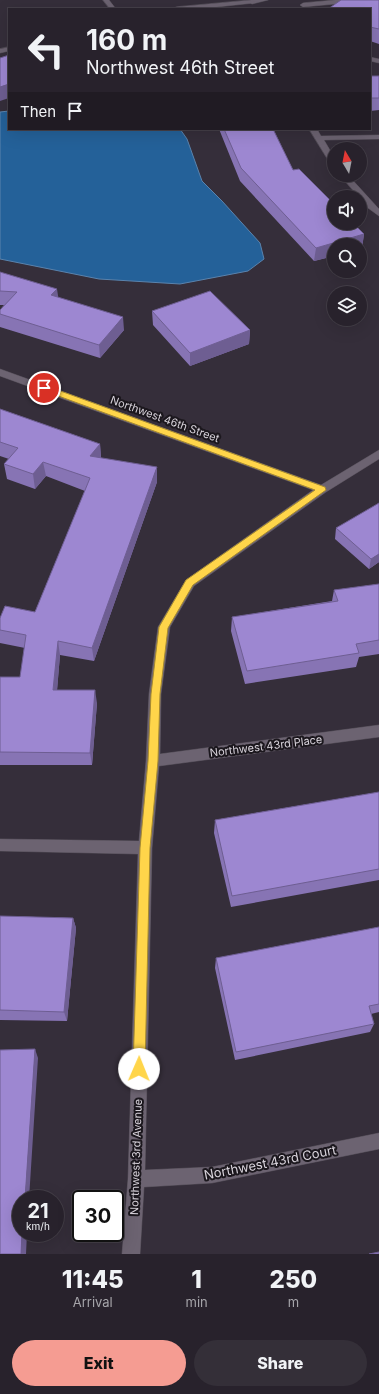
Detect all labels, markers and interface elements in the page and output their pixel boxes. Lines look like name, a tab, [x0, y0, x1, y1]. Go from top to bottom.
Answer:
text: 160 m	[86, 23, 167, 57]
icon: left	[20, 24, 72, 76]
text: Northwest 46th Street	[86, 57, 274, 78]
icon: arrive	[64, 100, 86, 122]
text: Then	[20, 102, 56, 121]
north arrow	[327, 142, 367, 182]
map controls	[327, 142, 367, 326]
button: sound	[327, 190, 367, 230]
button: search	[327, 238, 367, 278]
button: layers	[327, 286, 367, 326]
pin	[27, 371, 61, 405]
icon: arrive	[33, 377, 55, 399]
street label: Northwest 46th Street	[108, 393, 222, 445]
street label: Northwest 43rd Place	[209, 732, 323, 760]
position arrow	[118, 1048, 160, 1090]
street label: Northwest 3rd Avenue	[127, 1099, 145, 1215]
street label: Northwest 43rd Court	[202, 1141, 338, 1183]
speed limit sign: 30	[72, 1190, 124, 1242]
text: 21	[27, 1199, 49, 1223]
text: km/h	[26, 1220, 50, 1232]
text: 11:45	[62, 1265, 124, 1294]
text: 1	[191, 1265, 202, 1294]
text: 250	[270, 1265, 317, 1294]
text: Arrival	[73, 1294, 113, 1310]
text: min	[186, 1294, 208, 1310]
text: m	[288, 1294, 299, 1310]
button: Exit	[12, 1340, 186, 1386]
button: Share	[194, 1340, 367, 1386]

